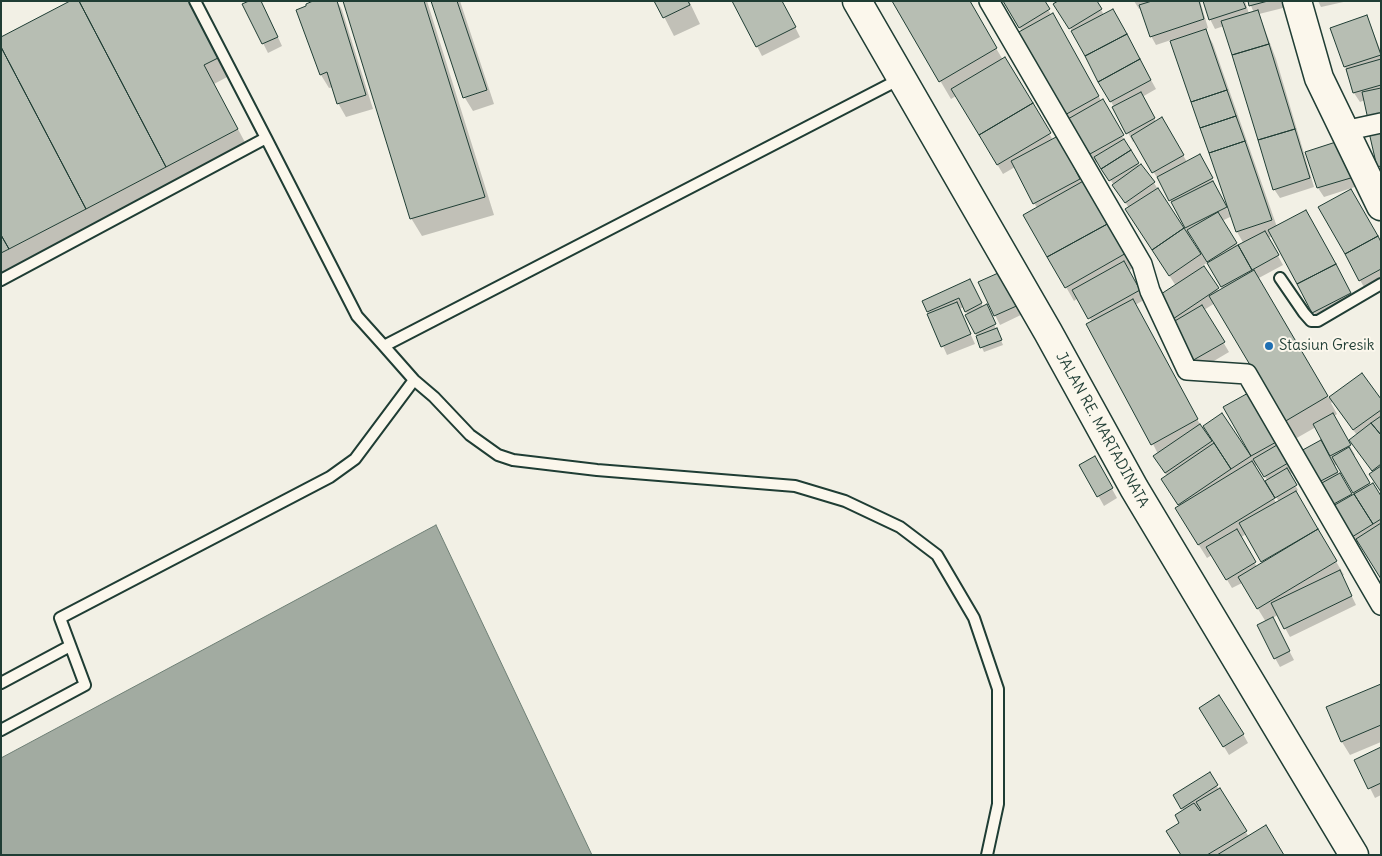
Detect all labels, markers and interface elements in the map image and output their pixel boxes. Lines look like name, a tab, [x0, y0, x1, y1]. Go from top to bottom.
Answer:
place label: Stasiun Gresik	[1279, 337, 1374, 355]
marker: Stasiun Gresik	[1263, 340, 1275, 352]
street label: JALAN RE. MARTADINATA	[1052, 349, 1152, 511]

